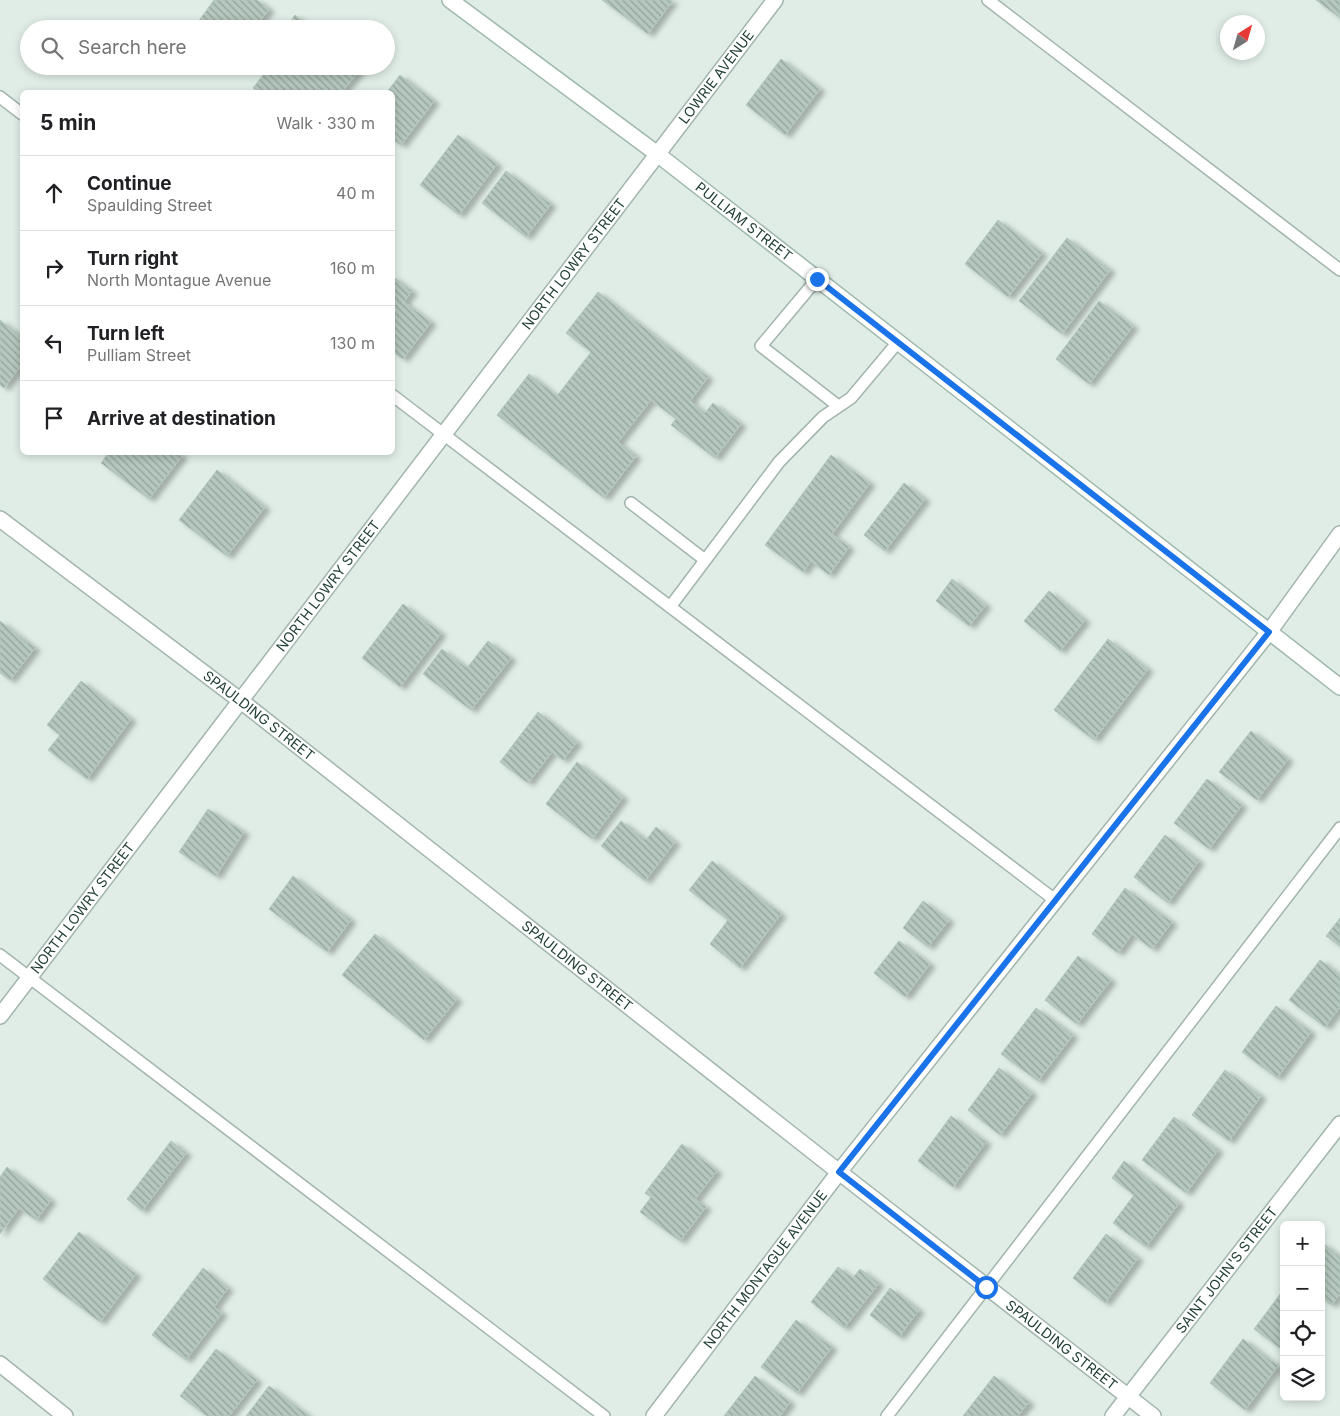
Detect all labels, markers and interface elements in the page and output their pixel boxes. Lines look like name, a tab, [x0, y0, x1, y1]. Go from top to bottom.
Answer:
north arrow	[1220, 15, 1265, 60]
search box	[20, 20, 395, 75]
street label: LOWRIE AVENUE	[675, 26, 757, 127]
icon: search	[38, 34, 66, 62]
text: Search here	[78, 36, 187, 59]
text: 5 min	[40, 110, 96, 135]
text: Walk · 330 m	[276, 113, 375, 133]
text: Continue	[87, 172, 172, 195]
street label: PULLIAM STREET	[692, 178, 796, 264]
icon: ahead	[40, 179, 68, 207]
text: 40 m	[336, 183, 375, 203]
street label: NORTH LOWRY STREET	[518, 194, 629, 333]
text: Spaulding Street	[87, 195, 212, 215]
text: Turn right	[87, 247, 178, 270]
icon: right	[40, 254, 68, 282]
text: 160 m	[330, 258, 375, 278]
route end	[806, 268, 829, 291]
text: North Montague Avenue	[87, 270, 271, 290]
text: Turn left	[87, 322, 165, 345]
icon: left	[40, 329, 68, 357]
text: 130 m	[330, 333, 375, 353]
text: Pulliam Street	[87, 345, 191, 365]
icon: arrive	[40, 404, 68, 432]
text: Arrive at destination	[87, 407, 276, 430]
street label: NORTH LOWRY STREET	[272, 516, 383, 655]
street label: SPAULDING STREET	[200, 667, 318, 764]
street label: NORTH LOWRY STREET	[27, 838, 138, 977]
street label: SPAULDING STREET	[519, 917, 636, 1014]
street label: NORTH MONTAGUE AVENUE	[699, 1187, 830, 1352]
street label: SAINT JOHN'S STREET	[1172, 1203, 1281, 1336]
map controls	[1280, 1221, 1325, 1401]
button: +	[1280, 1221, 1325, 1266]
button: −	[1280, 1266, 1325, 1311]
route start	[975, 1276, 998, 1299]
street label: SPAULDING STREET	[1003, 1296, 1121, 1393]
button: locate	[1280, 1311, 1325, 1356]
button: layers	[1280, 1356, 1325, 1401]

